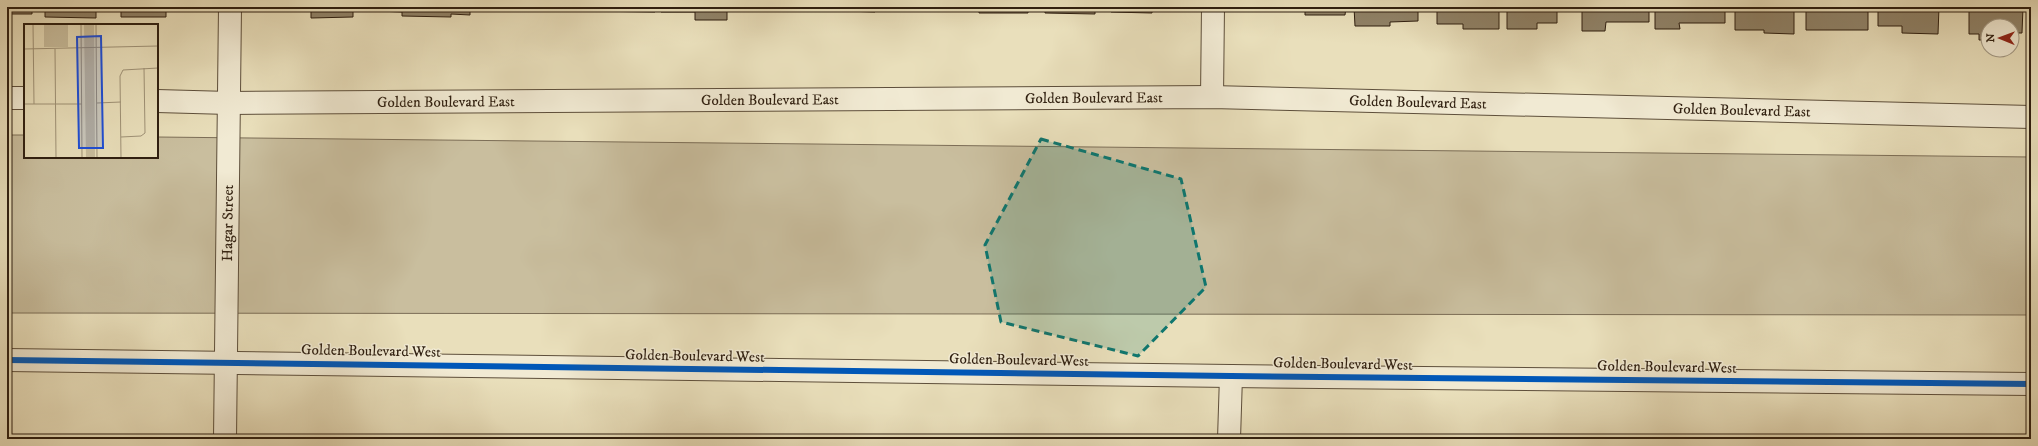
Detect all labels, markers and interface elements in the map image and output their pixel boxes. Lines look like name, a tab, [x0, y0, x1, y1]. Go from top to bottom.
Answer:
north arrow	[1980, 18, 2020, 58]
inset map	[24, 24, 158, 158]
text: N	[1984, 33, 1998, 42]
street label: Golden Boulevard East	[1025, 88, 1163, 108]
street label: Golden Boulevard East	[701, 90, 839, 110]
street label: Golden Boulevard East	[1349, 91, 1487, 113]
street label: Golden Boulevard East	[377, 92, 515, 112]
street label: Golden Boulevard East	[1673, 99, 1811, 121]
street label: Hagar Street	[218, 184, 237, 262]
street label: Golden Boulevard West	[301, 340, 441, 362]
street label: Golden Boulevard West	[625, 345, 765, 367]
street label: Golden Boulevard West	[949, 349, 1089, 371]
street label: Golden Boulevard West	[1273, 353, 1413, 375]
street label: Golden Boulevard West	[1597, 356, 1737, 378]

